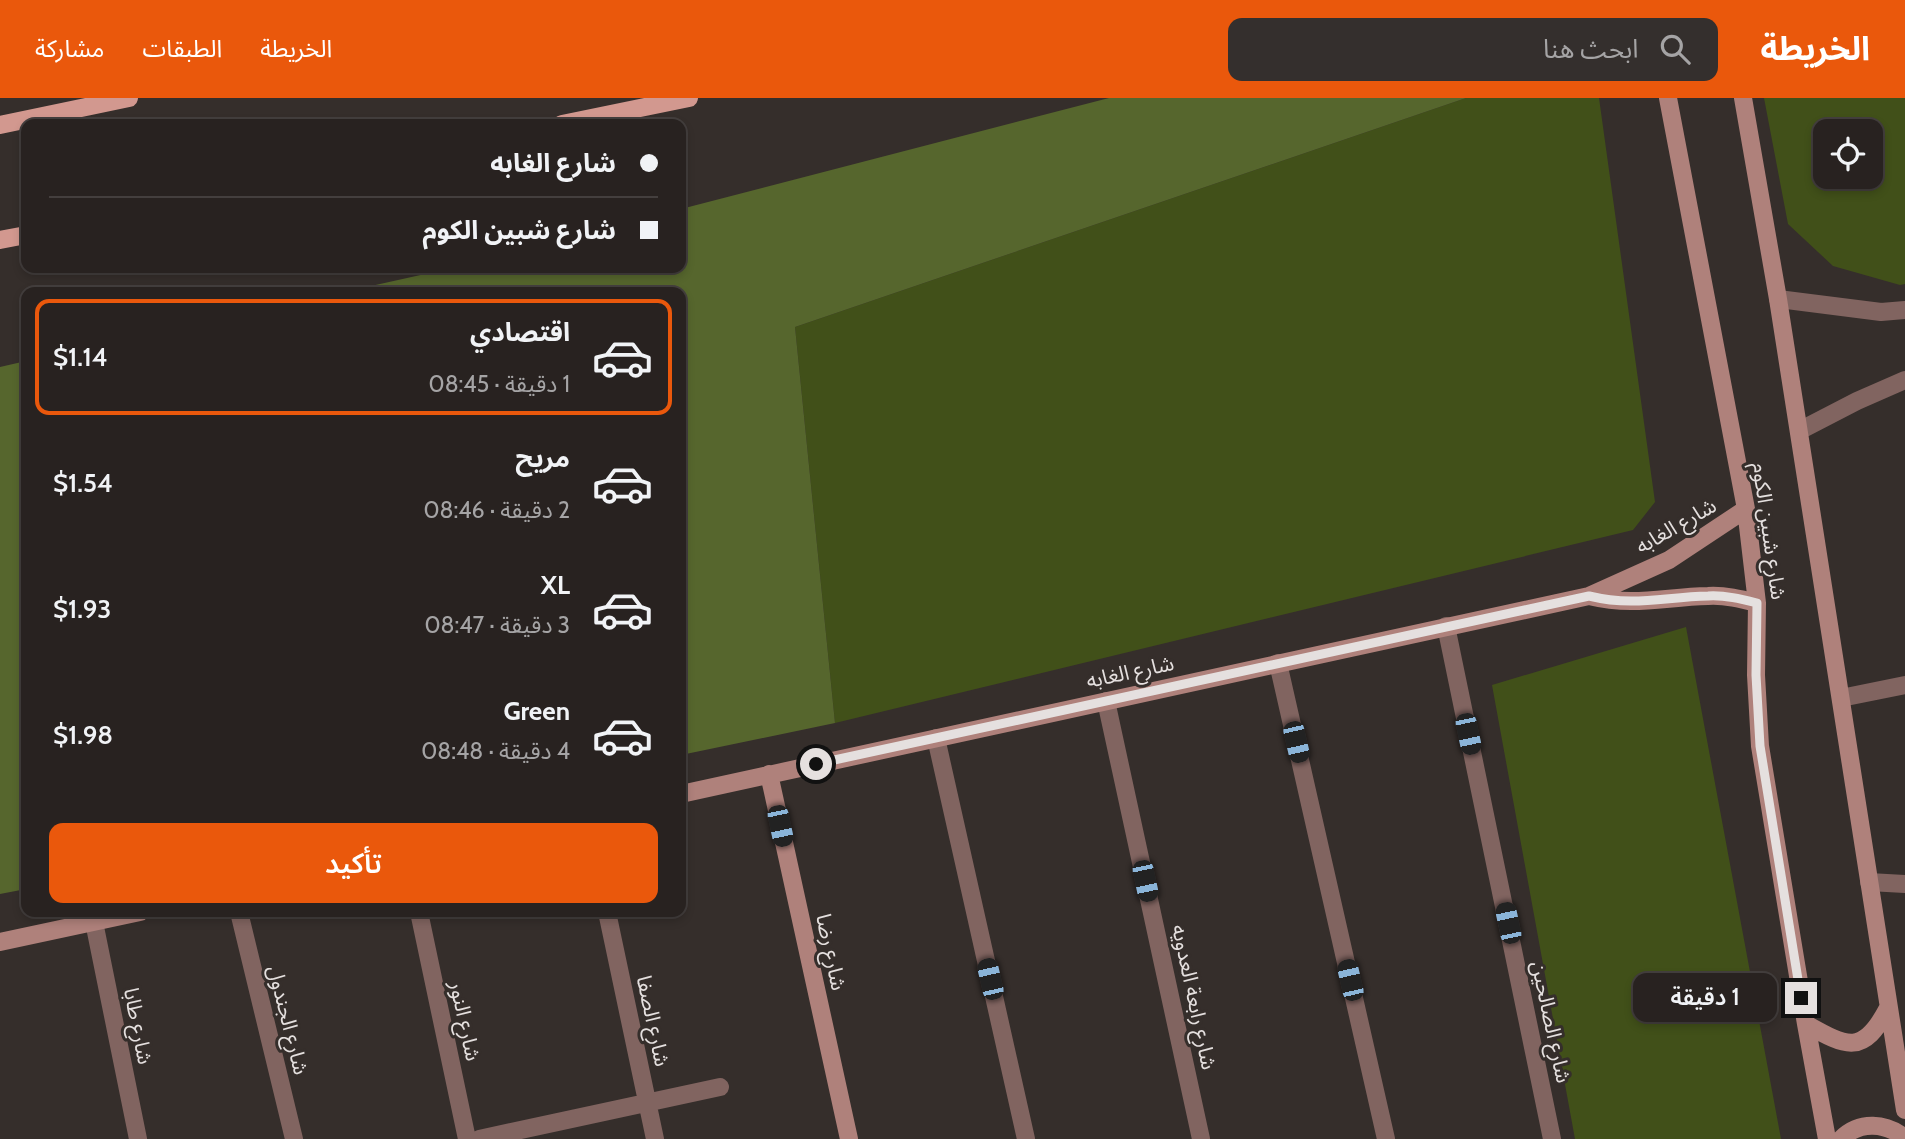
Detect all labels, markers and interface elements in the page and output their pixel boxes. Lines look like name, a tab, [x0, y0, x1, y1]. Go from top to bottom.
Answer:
search box	[1228, 18, 1718, 81]
text: الخريطة	[1760, 28, 1870, 68]
icon: search	[1656, 30, 1694, 68]
text: ابحث هنا	[1543, 33, 1638, 65]
text: مشاركة	[35, 34, 104, 63]
text: الطبقات	[142, 34, 222, 63]
text: الخريطة	[260, 34, 332, 63]
map controls	[1813, 119, 1883, 189]
button: locate	[1813, 119, 1883, 189]
text: شارع الغابه	[490, 147, 616, 179]
text: شارع شبين الكوم	[422, 214, 616, 246]
text: اقتصادي	[470, 316, 570, 348]
icon: car	[591, 326, 654, 389]
text: $1.14	[53, 341, 107, 373]
text: 1 دقيقة · 08:45	[429, 370, 570, 398]
text: مريح	[515, 442, 570, 474]
icon: car	[591, 452, 654, 515]
street label: شارع شبين الكوم	[1744, 461, 1792, 602]
text: $1.54	[53, 467, 113, 499]
street label: شارع الغابه	[1631, 492, 1722, 561]
text: 2 دقيقة · 08:46	[423, 496, 570, 524]
text: XL	[541, 569, 570, 601]
icon: car	[591, 578, 654, 641]
text: $1.93	[53, 593, 111, 625]
text: 3 دقيقة · 08:47	[425, 611, 570, 639]
street label: شارع الغابه	[1084, 650, 1177, 696]
text: Green	[503, 695, 570, 727]
icon: car	[591, 704, 654, 767]
car	[1454, 711, 1483, 757]
text: $1.98	[53, 719, 113, 751]
car	[1282, 719, 1311, 765]
text: 4 دقيقة · 08:48	[421, 737, 570, 765]
route start	[800, 748, 832, 780]
car	[766, 803, 795, 849]
button: تأكيد	[49, 823, 658, 903]
car	[1131, 858, 1160, 904]
car	[1494, 900, 1523, 946]
street label: شارع رضا	[808, 911, 852, 993]
street label: شارع رابعة العدويه	[1164, 922, 1222, 1072]
car	[976, 956, 1005, 1002]
car	[1336, 957, 1365, 1003]
street label: شارع الصالحين	[1523, 959, 1577, 1086]
street label: شارع الجندول	[260, 963, 314, 1078]
street label: شارع الصفا	[629, 973, 675, 1069]
callout: 1 دقيقة	[1633, 974, 1776, 1023]
street label: شارع النور	[442, 978, 486, 1064]
route end	[1785, 982, 1817, 1014]
text: 1 دقيقة	[1670, 983, 1740, 1011]
street label: شارع طابا	[116, 985, 158, 1067]

